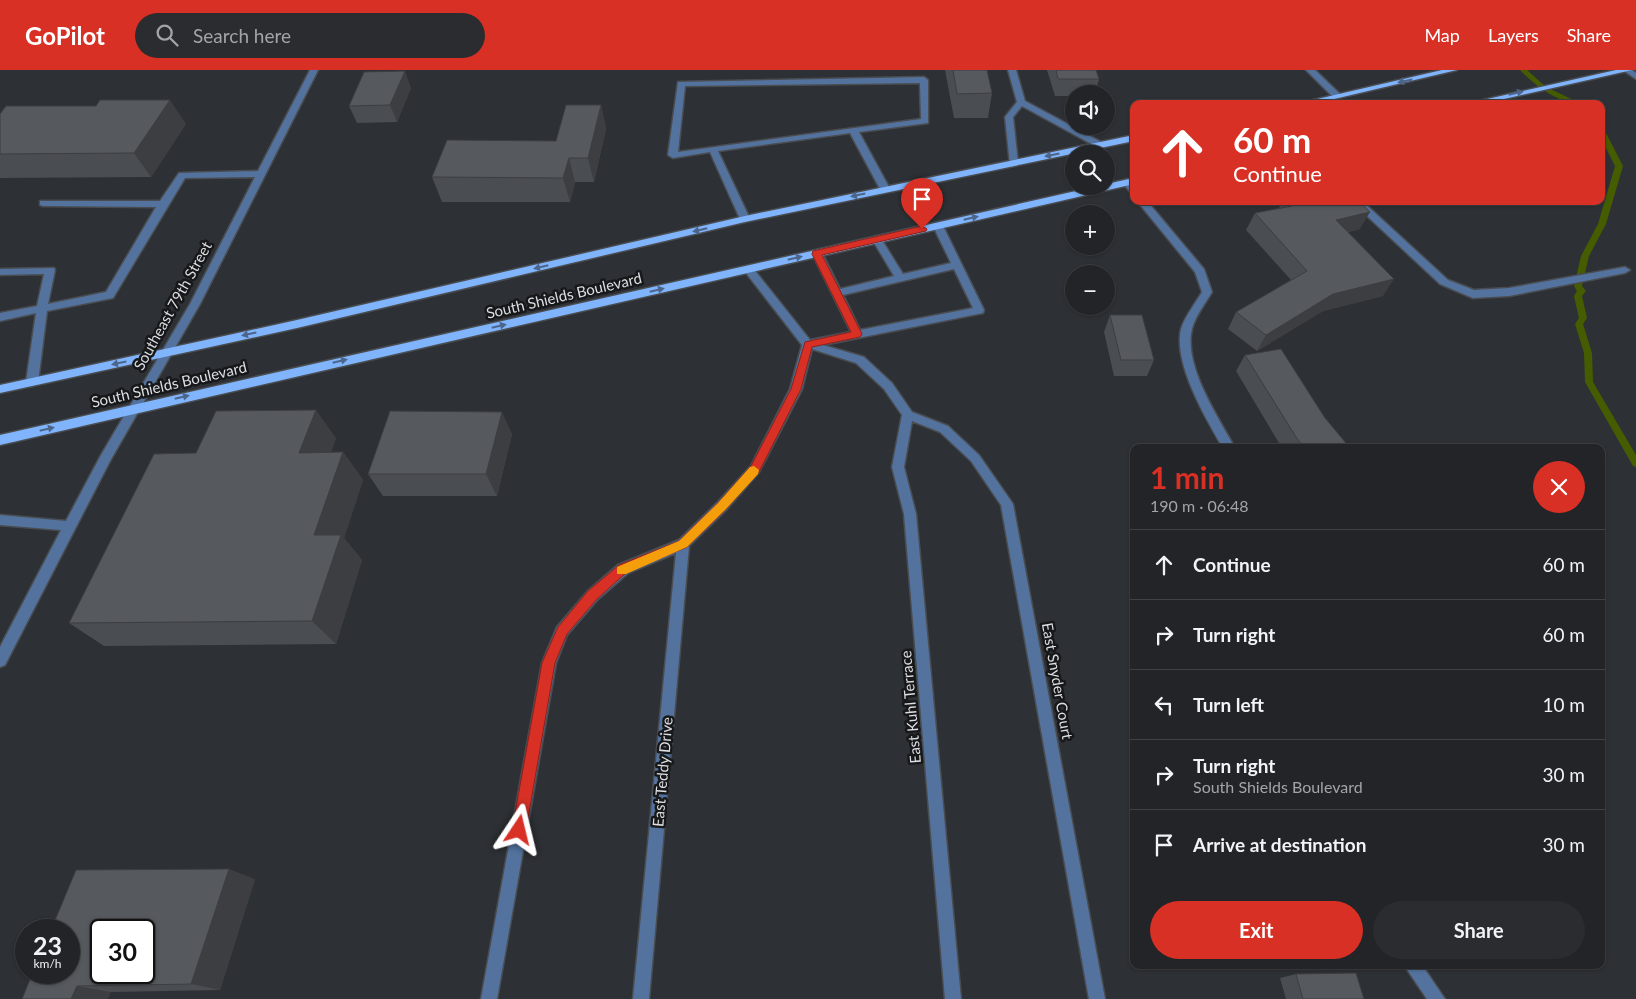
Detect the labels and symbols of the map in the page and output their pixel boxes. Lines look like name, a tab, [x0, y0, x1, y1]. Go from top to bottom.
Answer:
one-way arrow	[1397, 77, 1413, 85]
one-way arrow	[1509, 89, 1524, 97]
one-way arrow	[1043, 151, 1059, 159]
pin	[901, 178, 943, 229]
one-way arrow	[851, 191, 866, 199]
one-way arrow	[963, 214, 978, 222]
one-way arrow	[692, 226, 707, 234]
street label: Southeast 79th Street	[129, 238, 215, 373]
one-way arrow	[788, 254, 803, 262]
one-way arrow	[534, 263, 549, 271]
street label: South Shields Boulevard	[484, 268, 643, 322]
one-way arrow	[650, 286, 665, 294]
one-way arrow	[491, 321, 507, 329]
one-way arrow	[241, 331, 257, 339]
street label: South Shields Boulevard	[89, 357, 248, 411]
one-way arrow	[333, 357, 349, 365]
one-way arrow	[111, 359, 127, 367]
one-way arrow	[174, 393, 189, 401]
one-way arrow	[40, 425, 55, 433]
street label: East Snyder Court	[1039, 621, 1077, 741]
street label: East Kuhl Terrace	[896, 650, 924, 764]
street label: East Teddy Drive	[648, 716, 676, 827]
position arrow	[492, 803, 544, 855]
speed limit sign: 30	[90, 919, 155, 984]

